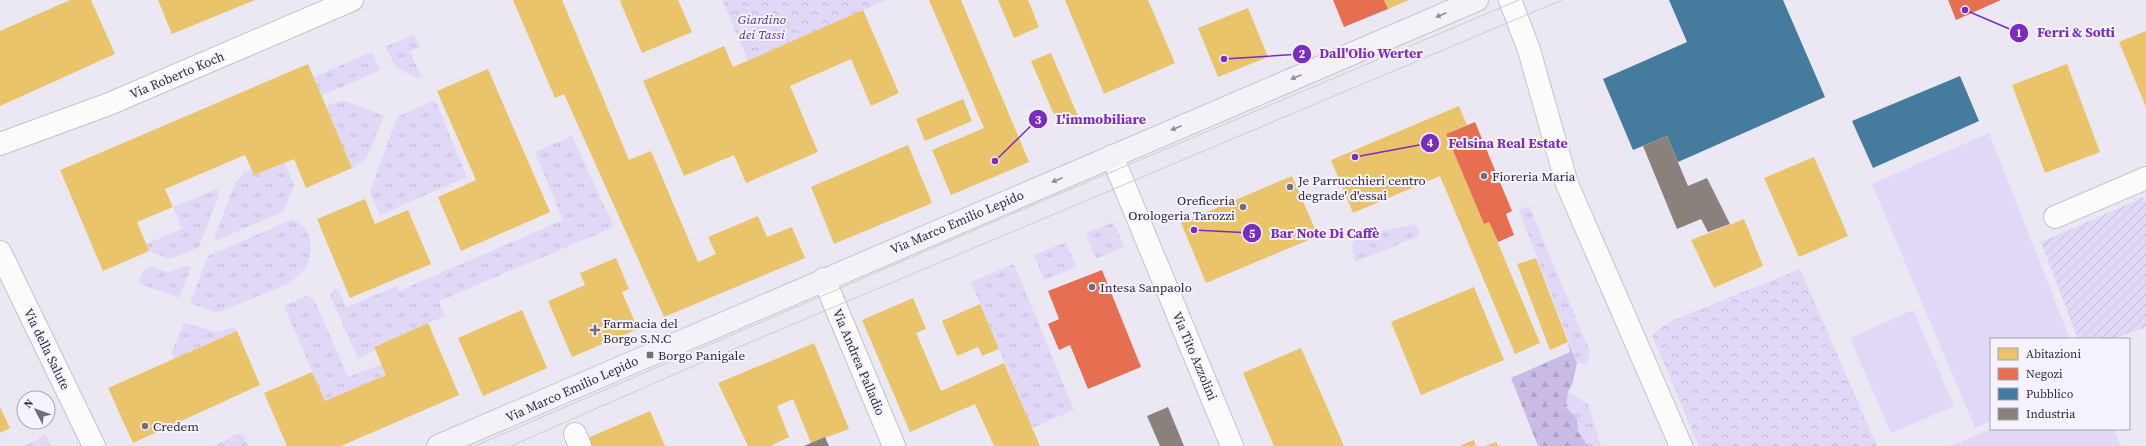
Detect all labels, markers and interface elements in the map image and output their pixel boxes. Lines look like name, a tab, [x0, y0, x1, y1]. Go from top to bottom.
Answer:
park label: Giardino dei Tassi	[738, 11, 786, 43]
one-way arrow	[1435, 13, 1447, 19]
callout: Ferri & Sotti	[2009, 20, 2123, 46]
text: Ferri & Sotti	[2037, 22, 2116, 42]
text: 1	[2016, 25, 2022, 41]
callout: Dall'Olio Werter	[1292, 41, 1431, 67]
text: Dall'Olio Werter	[1319, 43, 1423, 63]
text: 2	[1299, 46, 1306, 62]
street label: Via Roberto Koch	[127, 47, 227, 103]
one-way arrow	[1290, 74, 1301, 80]
callout: L'immobiliare	[1028, 106, 1154, 132]
text: L'immobiliare	[1056, 109, 1146, 129]
text: 3	[1035, 112, 1042, 128]
one-way arrow	[1170, 126, 1182, 132]
callout: Felsina Real Estate	[1420, 130, 1576, 156]
text: Felsina Real Estate	[1448, 133, 1568, 153]
text: 4	[1427, 135, 1434, 151]
place label: Fioreria Maria	[1492, 168, 1576, 185]
marker: Fioreria Maria	[1479, 171, 1489, 181]
place label: Je Parrucchieri centro degrade' d'essai	[1297, 172, 1426, 204]
one-way arrow	[1050, 177, 1062, 183]
marker: Je Parrucchieri centro degrade' d'essai	[1285, 182, 1295, 192]
street label: Via Marco Emilio Lepido	[888, 186, 1026, 258]
place label: Oreficeria Orologeria Tarozzi	[1128, 192, 1235, 224]
marker: Oreficeria Orologeria Tarozzi	[1238, 202, 1248, 212]
callout: Bar Note Di Caffè	[1242, 220, 1387, 246]
text: Bar Note Di Caffè	[1271, 223, 1379, 243]
text: 5	[1249, 226, 1256, 242]
place label: Intesa Sanpaolo	[1100, 279, 1192, 296]
marker: Intesa Sanpaolo	[1087, 282, 1097, 292]
street label: Via della Salute	[20, 306, 74, 393]
street label: Via Andrea Palladio	[829, 306, 889, 418]
street label: Via Tito Azzolini	[1169, 309, 1221, 403]
place label: Farmacia del Borgo S.N.C	[603, 315, 678, 347]
marker: Farmacia del Borgo S.N.C	[590, 325, 600, 335]
legend	[1990, 338, 2130, 430]
text: Abitazioni	[2026, 346, 2081, 362]
place label: Borgo Panigale	[658, 347, 745, 364]
marker: Borgo Panigale	[645, 350, 655, 360]
street label: Via Marco Emilio Lepido	[503, 352, 641, 426]
text: Negozi	[2026, 366, 2063, 382]
text: Pubblico	[2026, 386, 2074, 402]
north arrow	[16, 390, 56, 430]
text: N	[21, 396, 37, 412]
text: Industria	[2026, 406, 2076, 422]
place label: Credem	[153, 418, 199, 435]
marker: Credem	[140, 421, 150, 431]

